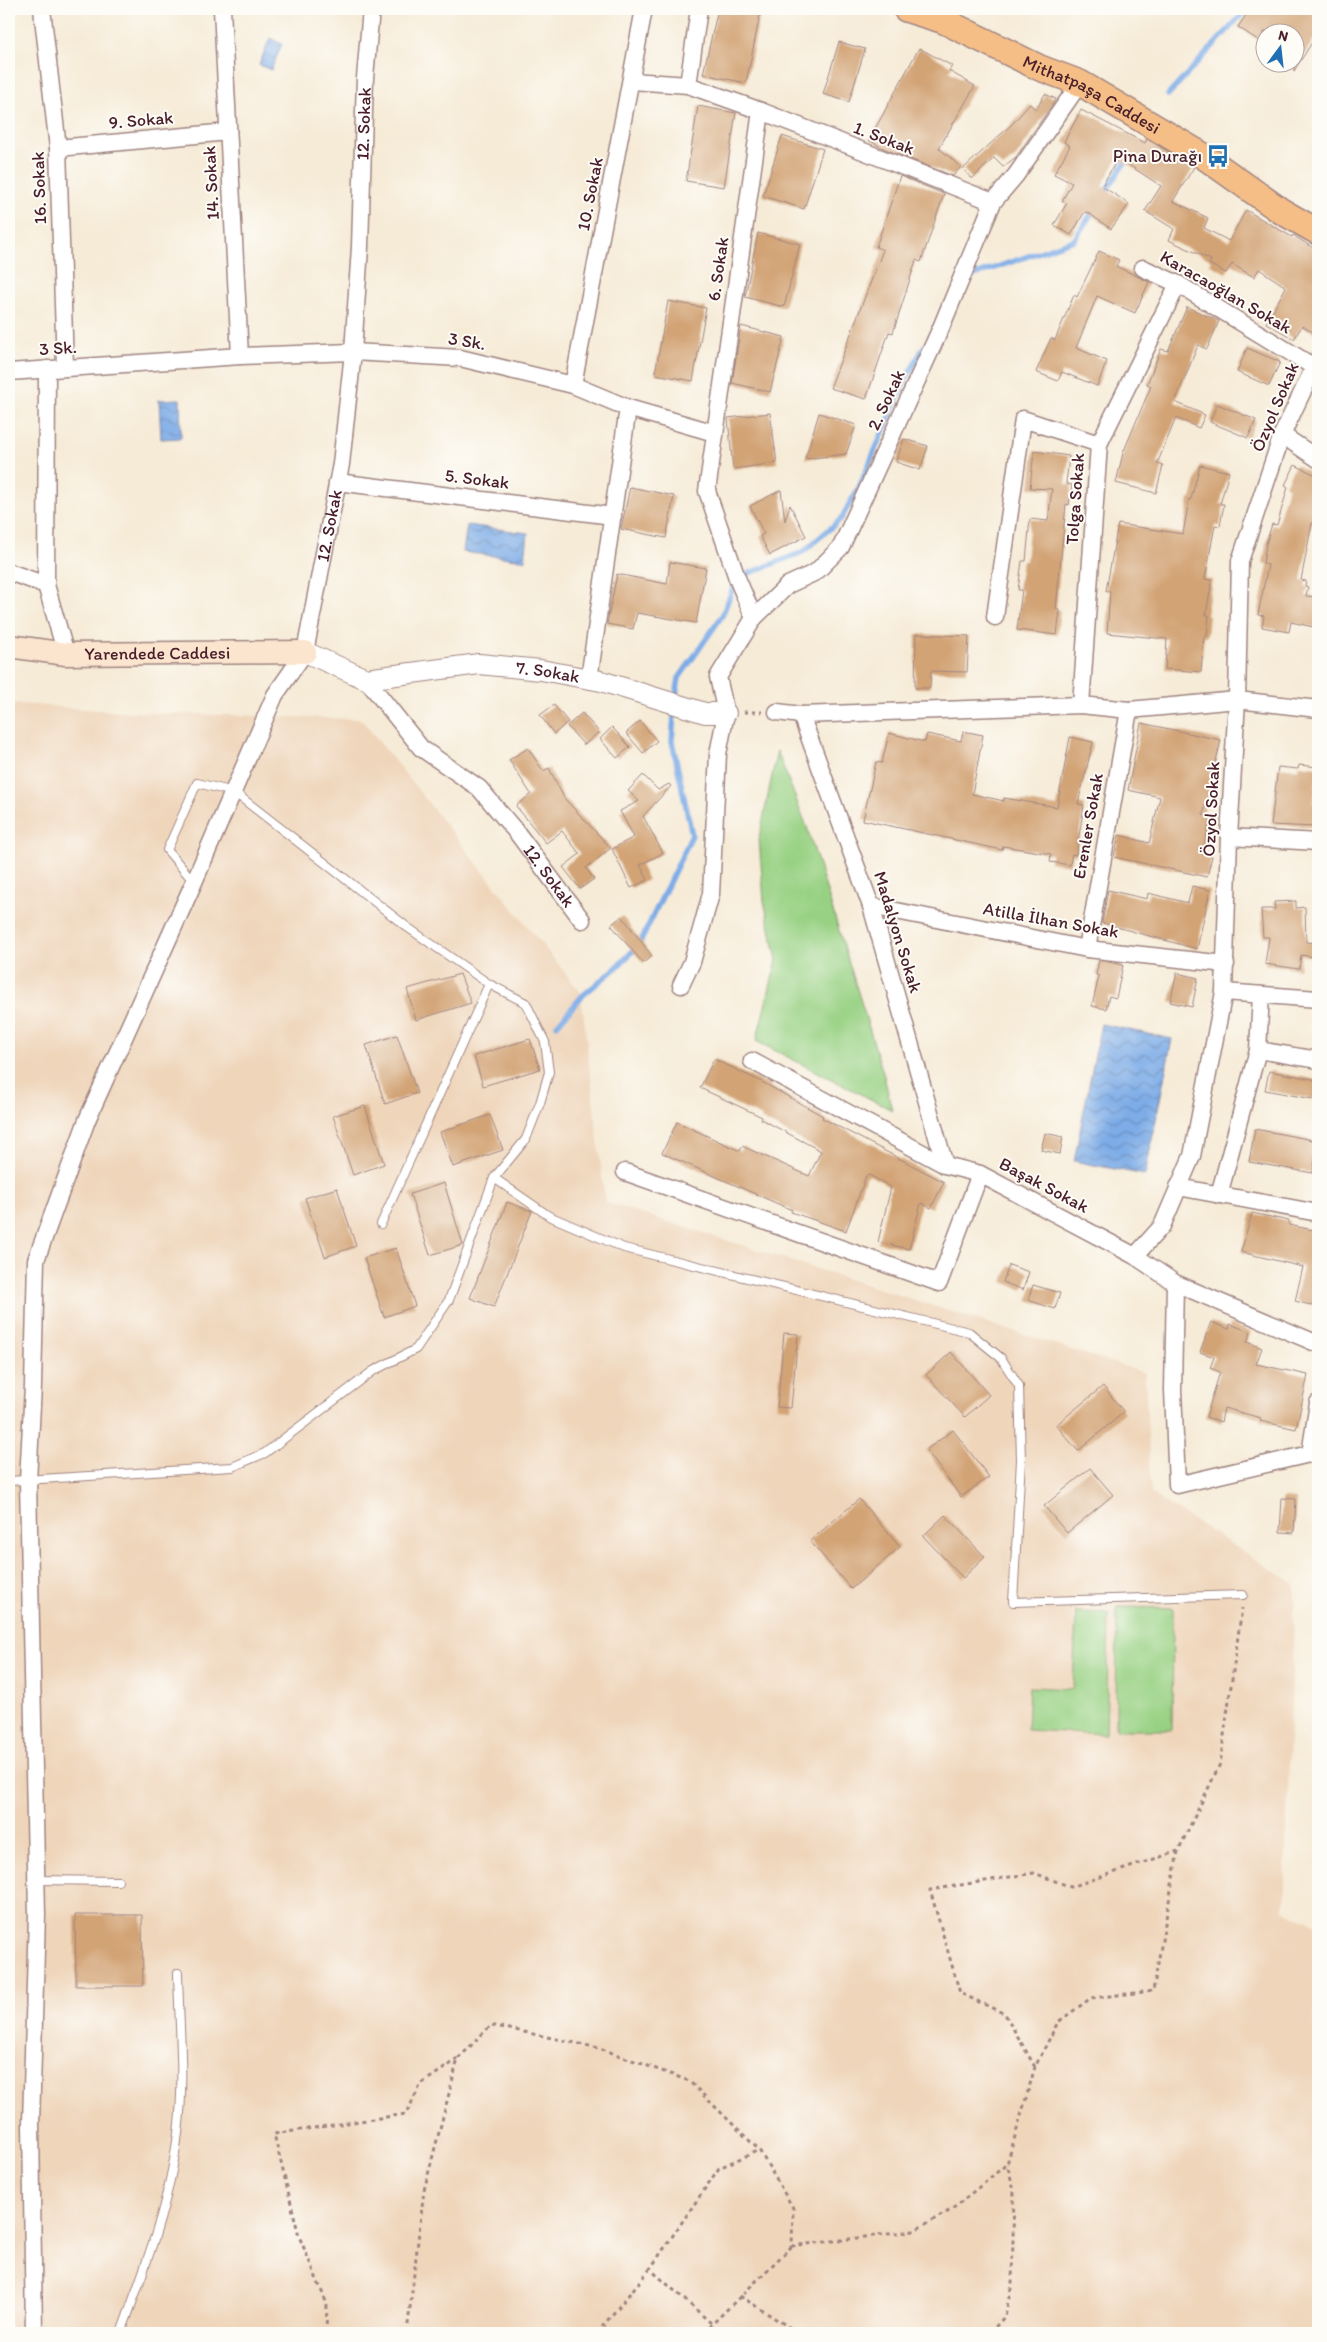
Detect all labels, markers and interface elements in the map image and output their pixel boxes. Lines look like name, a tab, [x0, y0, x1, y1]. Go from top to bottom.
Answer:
north arrow	[1254, 22, 1304, 72]
text: N	[1276, 26, 1290, 45]
street label: Mithatpaşa Caddesi	[1019, 50, 1164, 139]
street label: 12. Sokak	[352, 87, 376, 161]
street label: 9. Sokak	[108, 106, 174, 134]
street label: 1. Sokak	[850, 116, 918, 160]
bus stop icon: Pina Durağı	[1205, 143, 1231, 169]
street label: 14. Sokak	[198, 145, 224, 221]
place label: Pina Durağı	[1113, 145, 1202, 167]
street label: 16. Sokak	[27, 151, 51, 225]
street label: 10. Sokak	[572, 155, 608, 233]
street label: 6. Sokak	[703, 235, 733, 303]
street label: Karacaoğlan Sokak	[1156, 245, 1296, 339]
street label: 3 Sk.	[447, 327, 487, 355]
street label: 3 Sk.	[38, 336, 78, 360]
street label: Özyol Sokak	[1246, 359, 1304, 455]
street label: 2. Sokak	[862, 366, 910, 434]
street label: Tolga Sokak	[1061, 452, 1089, 546]
street label: 5. Sokak	[444, 464, 510, 494]
street label: 12. Sokak	[311, 488, 347, 564]
street label: Yarendede Caddesi	[84, 642, 230, 665]
street label: 7. Sokak	[515, 657, 581, 688]
street label: Özyol Sokak	[1198, 761, 1224, 857]
street label: Erenler Sokak	[1068, 771, 1108, 881]
street label: 12. Sokak	[518, 840, 580, 912]
street label: Madalyon Sokak	[869, 869, 927, 996]
street label: Atilla İlhan Sokak	[981, 897, 1121, 943]
street label: Başak Sokak	[995, 1152, 1093, 1218]

